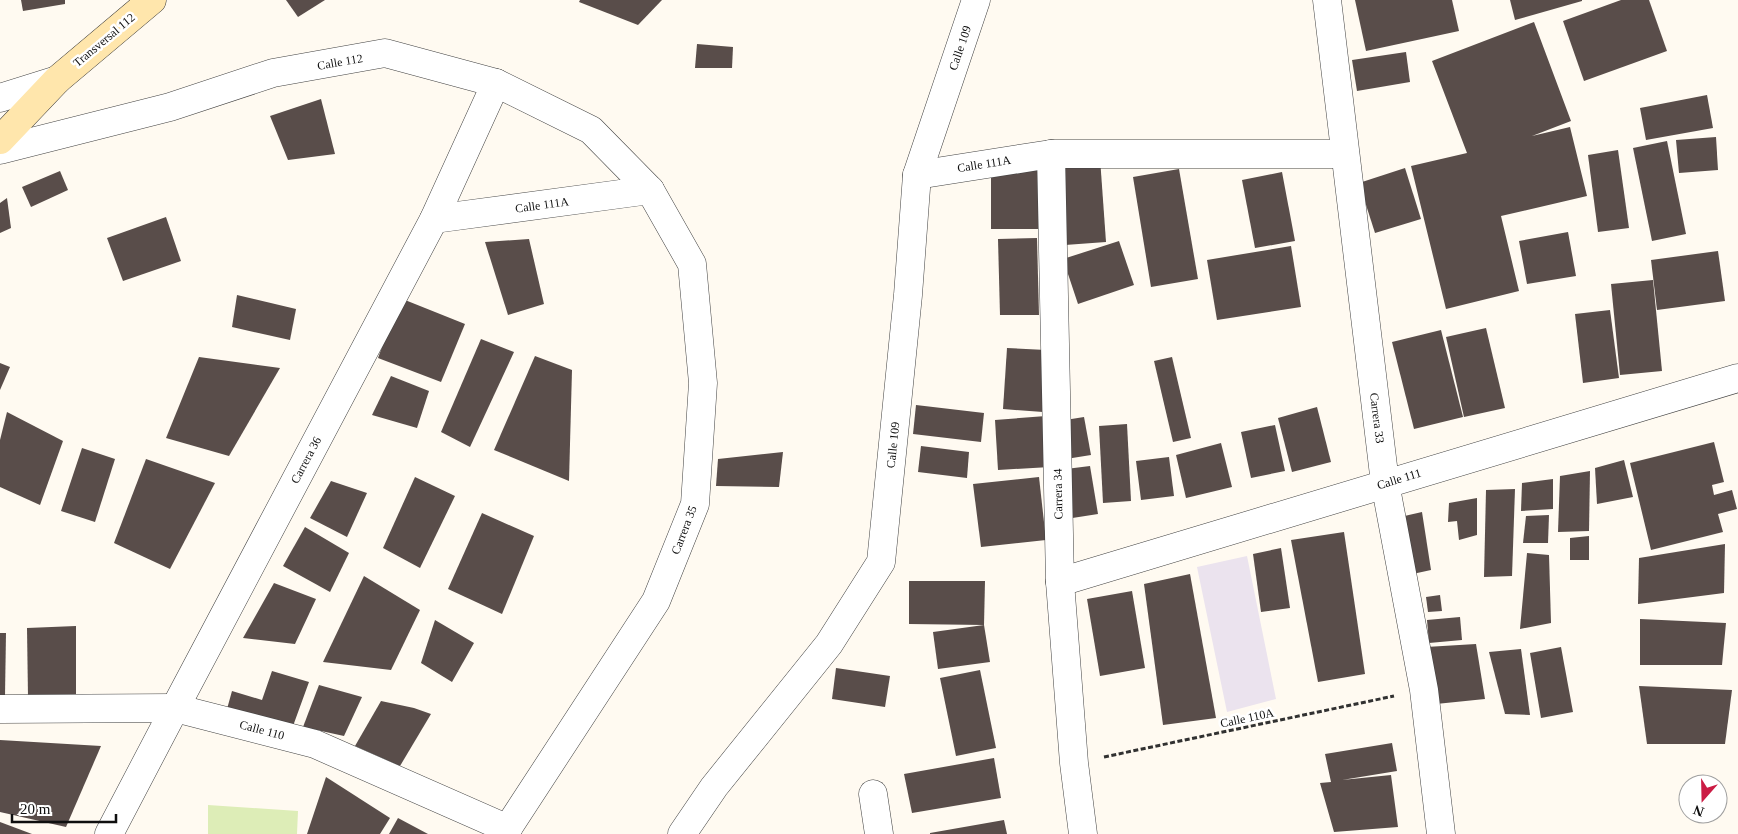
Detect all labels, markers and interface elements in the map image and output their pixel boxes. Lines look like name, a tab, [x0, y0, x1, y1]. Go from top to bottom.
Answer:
street label: Transversal 112	[70, 10, 138, 70]
street label: Calle 109	[946, 24, 974, 72]
street label: Calle 112	[316, 51, 364, 73]
street label: Calle 111A	[956, 153, 1012, 175]
street label: Calle 111A	[514, 194, 570, 216]
street label: Carrera 33	[1367, 392, 1387, 444]
street label: Calle 109	[884, 421, 902, 469]
street label: Carrera 36	[288, 434, 324, 486]
street label: Calle 111	[1375, 466, 1423, 492]
street label: Carrera 34	[1051, 468, 1065, 520]
street label: Carrera 35	[668, 504, 700, 556]
street label: Calle 110A	[1219, 705, 1275, 731]
street label: Calle 110	[238, 717, 286, 743]
north arrow	[1678, 774, 1728, 824]
scale bar	[12, 792, 116, 824]
text: 20 m	[20, 801, 51, 817]
text: N	[1691, 802, 1706, 820]

